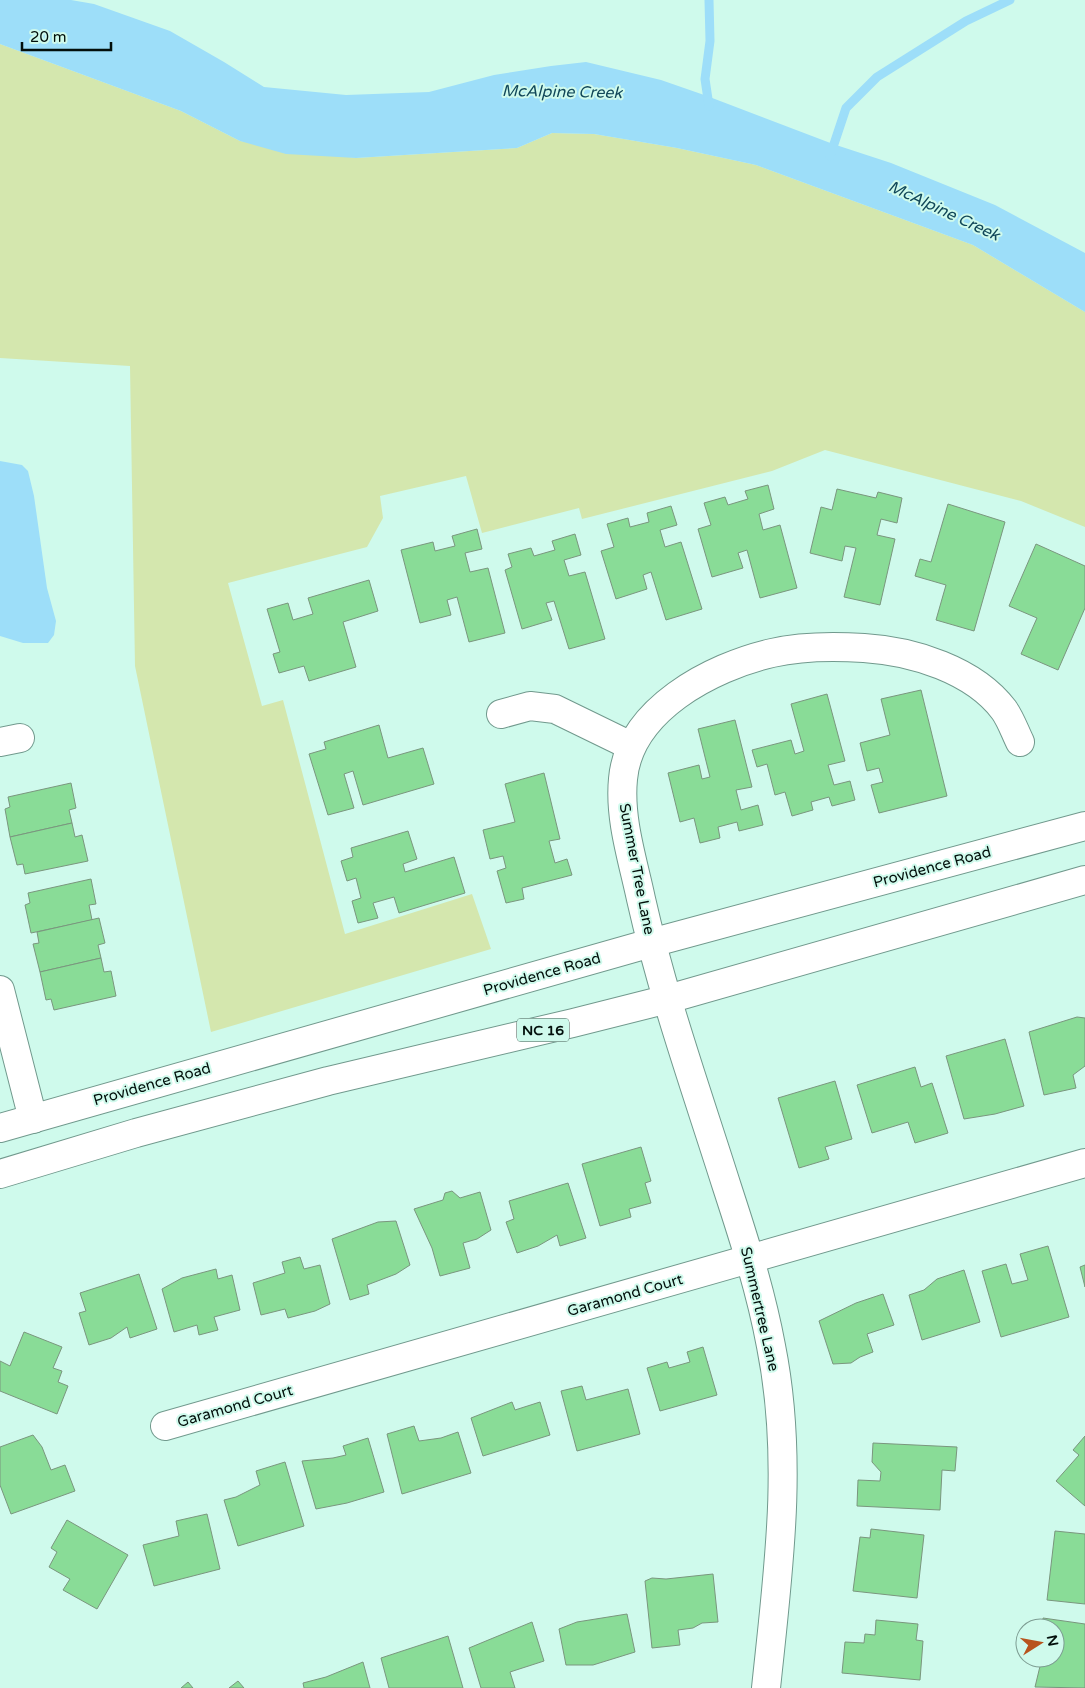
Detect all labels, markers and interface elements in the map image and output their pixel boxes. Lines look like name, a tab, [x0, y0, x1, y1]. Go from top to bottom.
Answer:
scale bar	[22, 20, 111, 52]
text: 20 m	[30, 28, 67, 46]
water label: McAlpine Creek	[502, 81, 624, 103]
water label: McAlpine Creek	[885, 177, 1004, 246]
street label: Summer Tree Lane	[615, 802, 659, 936]
street label: Providence Road	[871, 843, 993, 891]
street label: Providence Road	[481, 949, 603, 999]
road number: NC 16	[517, 1018, 569, 1042]
street label: Providence Road	[91, 1059, 213, 1109]
street label: Summertree Lane	[737, 1245, 783, 1373]
street label: Garamond Court	[565, 1270, 685, 1320]
street label: Garamond Court	[175, 1381, 295, 1431]
north arrow	[1015, 1618, 1065, 1668]
text: N	[1043, 1633, 1062, 1648]

